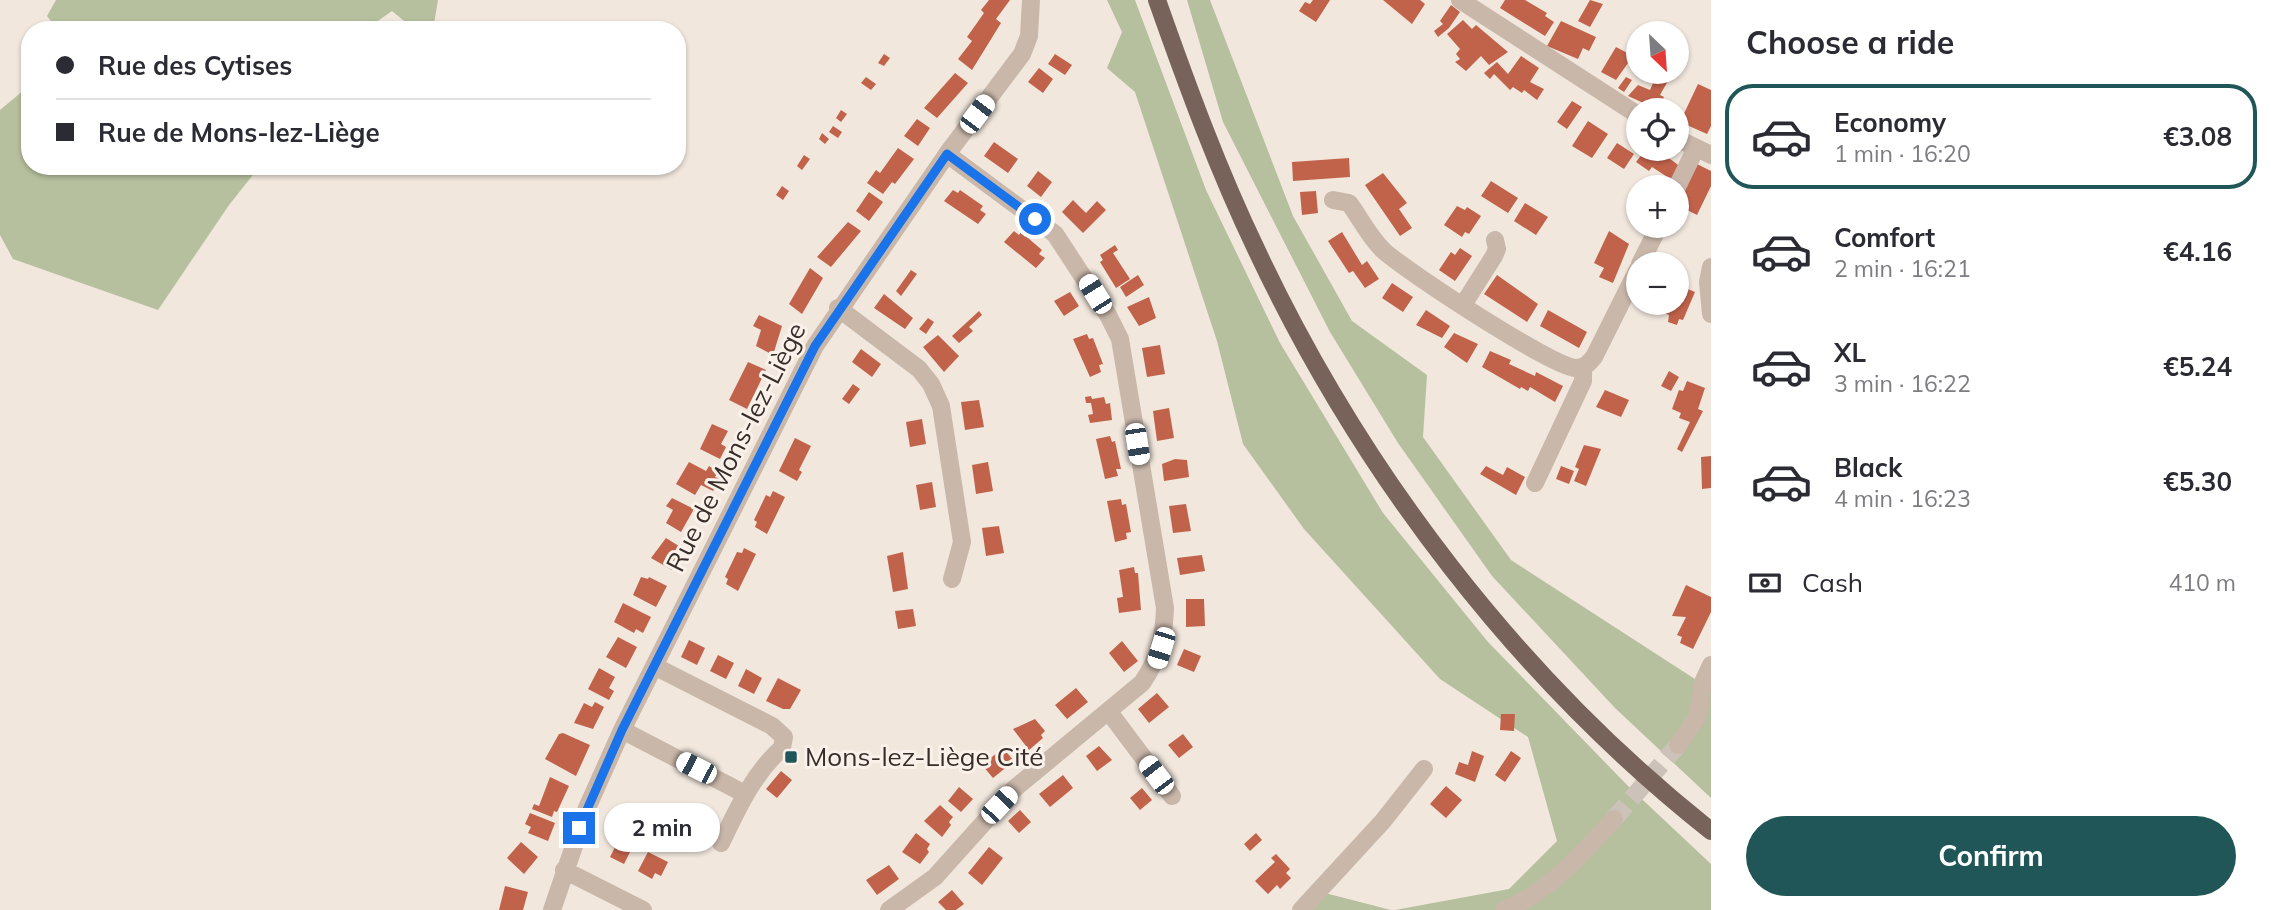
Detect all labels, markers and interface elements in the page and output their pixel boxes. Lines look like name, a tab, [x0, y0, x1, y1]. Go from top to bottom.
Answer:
north arrow	[1626, 21, 1689, 84]
map controls	[1626, 21, 1689, 315]
text: Choose a ride	[1746, 22, 1954, 62]
text: Rue des Cytises	[98, 49, 292, 82]
car	[956, 91, 999, 137]
button: locate	[1626, 98, 1689, 161]
icon: car	[1750, 105, 1813, 168]
text: Economy	[1834, 106, 1946, 139]
text: Rue de Mons-lez-Liège	[98, 116, 380, 149]
text: €3.08	[2163, 120, 2232, 153]
text: 1 min · 16:20	[1834, 139, 1971, 168]
button: +	[1626, 175, 1689, 238]
route start	[1019, 203, 1051, 235]
icon: car	[1750, 220, 1813, 283]
text: Comfort	[1834, 221, 1935, 254]
text: €4.16	[2163, 235, 2232, 268]
button: −	[1626, 252, 1689, 315]
text: 2 min · 16:21	[1834, 254, 1971, 283]
car	[1075, 271, 1116, 317]
street label: Rue de Mons-lez-Liège	[658, 317, 813, 577]
icon: car	[1750, 335, 1813, 398]
text: XL	[1834, 336, 1866, 369]
text: €5.24	[2163, 350, 2232, 383]
text: 3 min · 16:22	[1834, 369, 1971, 398]
car	[1124, 422, 1151, 466]
icon: car	[1750, 450, 1813, 513]
text: Black	[1834, 451, 1902, 484]
text: €5.30	[2163, 465, 2232, 498]
text: 4 min · 16:23	[1834, 484, 1971, 513]
icon: cash	[1746, 564, 1784, 602]
text: Cash	[1802, 566, 1863, 599]
text: 410 m	[2168, 568, 2236, 597]
car	[1145, 625, 1178, 671]
place label: Mons-lez-Liège Cité	[805, 740, 1043, 773]
car	[673, 749, 720, 787]
marker: Mons-lez-Liège Cité	[783, 749, 799, 765]
car	[1135, 752, 1178, 798]
car	[977, 782, 1022, 828]
callout: 2 min	[604, 804, 719, 852]
route end	[563, 812, 595, 844]
text: 2 min	[632, 813, 692, 842]
button: Confirm	[1746, 816, 2236, 896]

